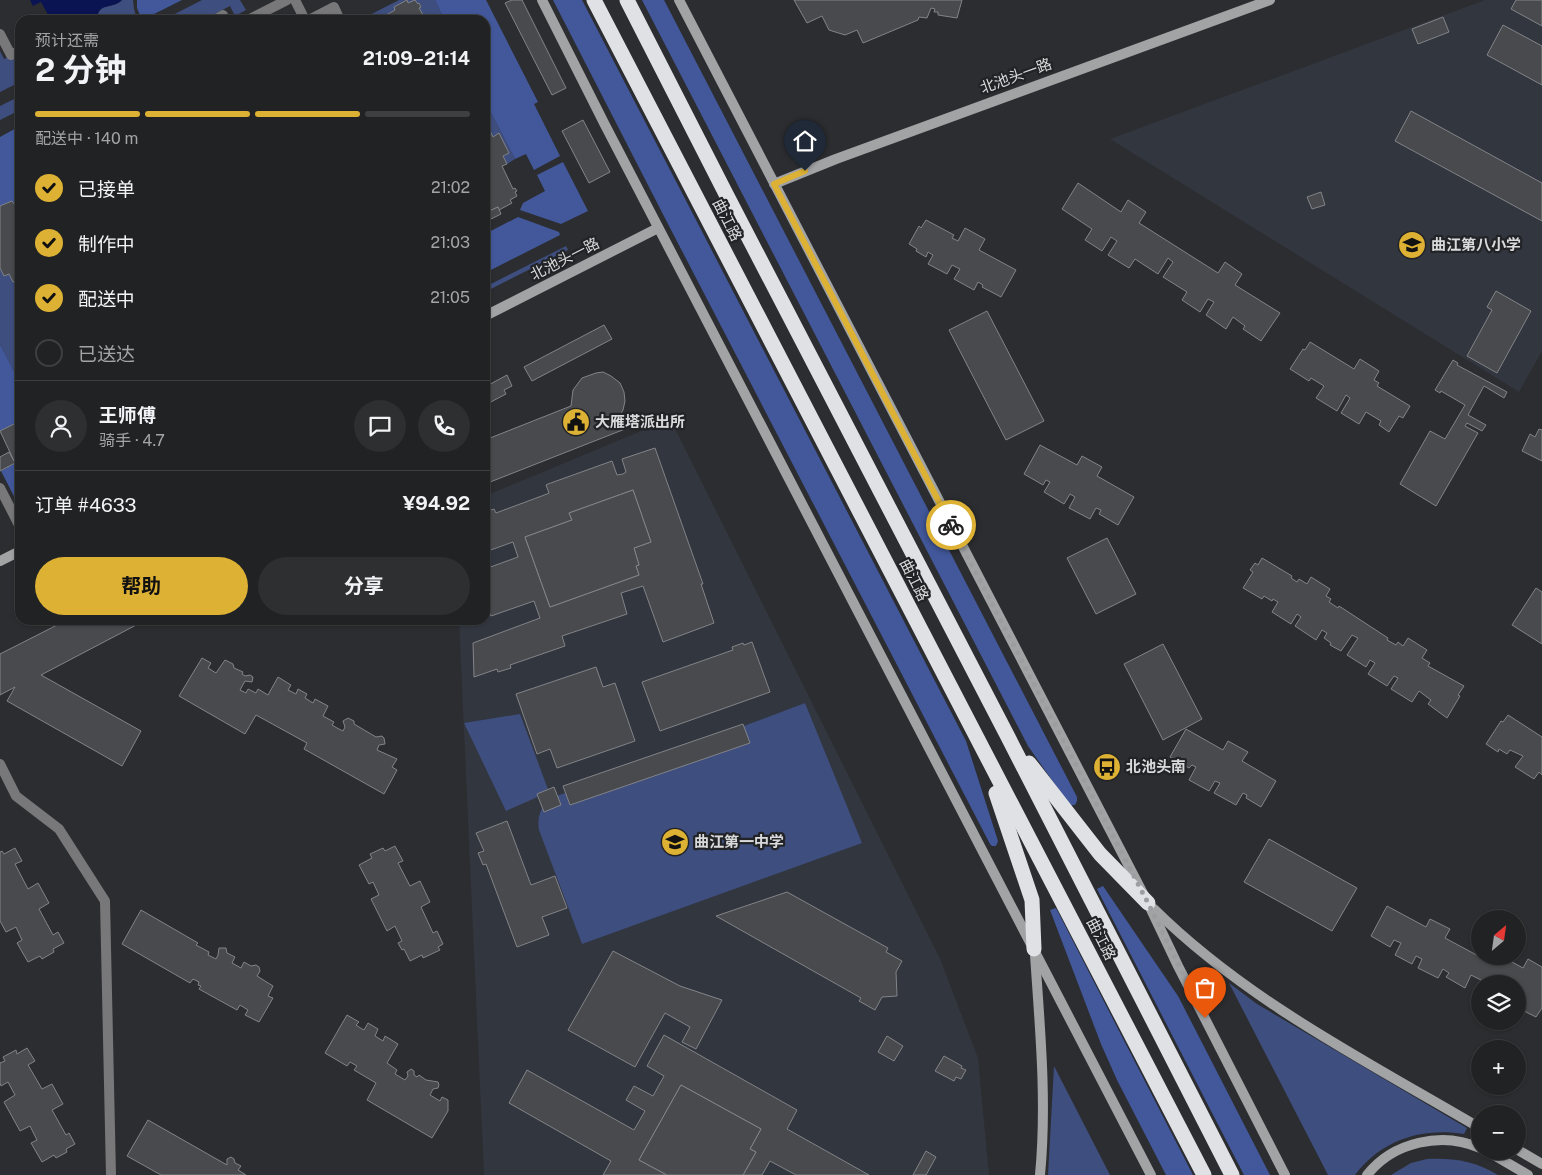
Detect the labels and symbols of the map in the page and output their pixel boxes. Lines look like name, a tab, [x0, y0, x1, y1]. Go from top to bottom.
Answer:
street label: 北池头一路	[978, 55, 1054, 96]
pin	[784, 120, 826, 171]
street label: 曲江路	[710, 196, 745, 244]
school or university icon: 曲江第八小学	[1397, 230, 1427, 260]
street label: 北池头一路	[527, 234, 602, 283]
place label: 曲江第八小学	[1431, 236, 1521, 253]
public building icon: 大雁塔派出所	[561, 407, 591, 437]
place label: 大雁塔派出所	[595, 413, 685, 430]
courier	[926, 500, 976, 550]
street label: 曲江路	[897, 556, 932, 604]
bus stop icon: 北池头南	[1092, 752, 1122, 782]
place label: 北池头南	[1126, 758, 1186, 775]
school or university icon: 曲江第一中学	[660, 827, 690, 857]
place label: 曲江第一中学	[694, 833, 784, 850]
north arrow	[1471, 910, 1526, 965]
street label: 曲江路	[1084, 915, 1119, 963]
pin	[1184, 967, 1226, 1018]

